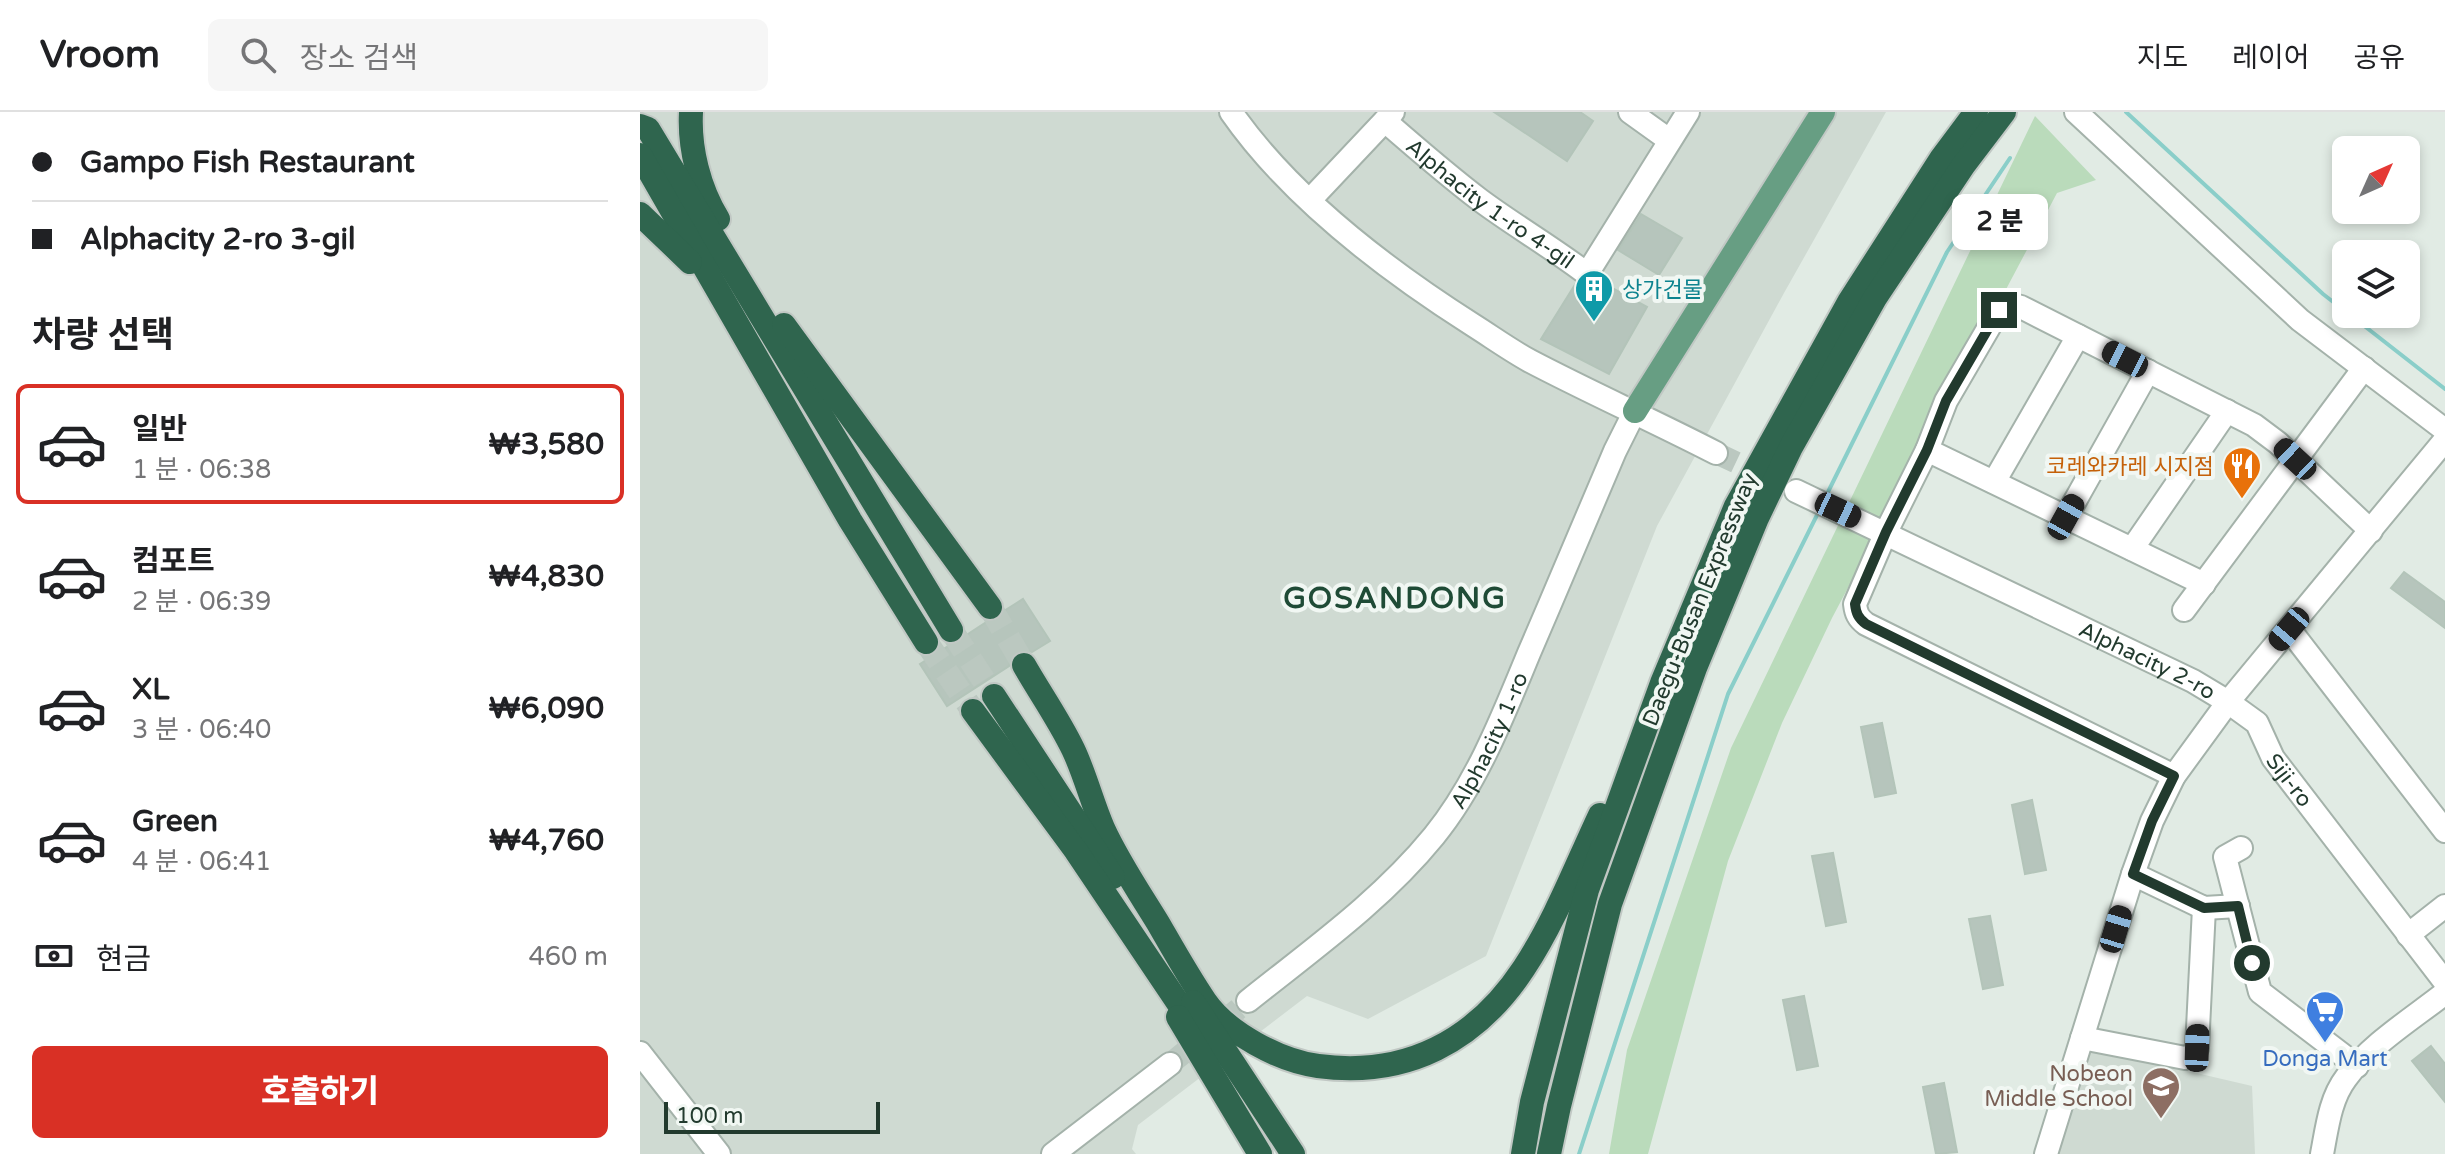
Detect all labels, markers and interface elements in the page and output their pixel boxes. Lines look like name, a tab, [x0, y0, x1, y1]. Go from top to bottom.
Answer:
search box	[208, 19, 768, 91]
text: Vroom	[40, 32, 160, 78]
icon: search	[236, 33, 280, 77]
text: 장소 검색	[300, 40, 418, 77]
text: 지도	[2137, 41, 2188, 75]
text: 레이어	[2232, 41, 2309, 75]
text: 공유	[2353, 41, 2405, 75]
street label: Alphacity 1-ro 4-gil	[1401, 133, 1579, 274]
north arrow	[2332, 136, 2420, 224]
map controls	[2332, 136, 2420, 328]
text: Gampo Fish Restaurant	[80, 144, 415, 181]
callout: 2 분	[1951, 194, 2047, 250]
text: 2 분	[1976, 206, 2024, 237]
text: Alphacity 2-ro 3-gil	[80, 221, 356, 258]
button: layers	[2332, 240, 2420, 328]
building icon: 상가건물	[1573, 268, 1615, 323]
place label: 상가건물	[1622, 277, 1703, 303]
route end	[1981, 292, 2017, 328]
text: 차량 선택	[32, 314, 174, 357]
car	[2098, 337, 2152, 381]
icon: car	[36, 408, 108, 480]
text: 일반	[132, 411, 187, 448]
text: ₩3,580	[488, 426, 604, 463]
car	[2269, 434, 2321, 484]
restaurant icon: 코레와카레 시지점	[2221, 445, 2263, 500]
text: 1 분 · 06:38	[132, 454, 271, 485]
place label: 코레와카레 시지점	[2046, 454, 2214, 480]
street label: Daegu-Busan Expressway	[1637, 469, 1763, 730]
car	[1811, 489, 1865, 531]
car	[2044, 490, 2088, 544]
icon: car	[36, 540, 108, 612]
text: 컴포트	[132, 543, 215, 580]
text: ₩4,830	[489, 558, 604, 595]
district label: GOSANDONG	[1283, 580, 1507, 617]
text: 2 분 · 06:39	[132, 586, 271, 617]
car	[2264, 603, 2314, 655]
street label: Alphacity 2-ro	[2075, 616, 2220, 706]
street label: Alphacity 1-ro	[1445, 668, 1534, 814]
text: XL	[132, 671, 169, 708]
icon: car	[36, 672, 108, 744]
text: ₩6,090	[488, 690, 604, 727]
text: 3 분 · 06:40	[132, 714, 271, 745]
street label: Siji-ro	[2260, 749, 2318, 812]
text: Green	[132, 803, 218, 840]
icon: car	[36, 804, 108, 876]
text: ₩4,760	[489, 822, 604, 859]
text: 4 분 · 06:41	[132, 846, 271, 877]
car	[2098, 903, 2134, 955]
icon: cash	[32, 934, 76, 978]
text: 현금	[96, 941, 151, 978]
text: 460 m	[528, 941, 608, 972]
route start	[2234, 945, 2270, 981]
supermarket icon: Donga Mart	[2304, 989, 2346, 1044]
car	[2184, 1024, 2210, 1072]
button: 호출하기	[32, 1046, 608, 1138]
place label: Donga Mart	[2262, 1046, 2388, 1072]
place label: Nobeon Middle School	[1984, 1061, 2133, 1112]
school or university icon: Nobeon Middle School	[2140, 1065, 2182, 1120]
scale bar	[664, 1098, 880, 1134]
text: 100 m	[676, 1103, 743, 1129]

